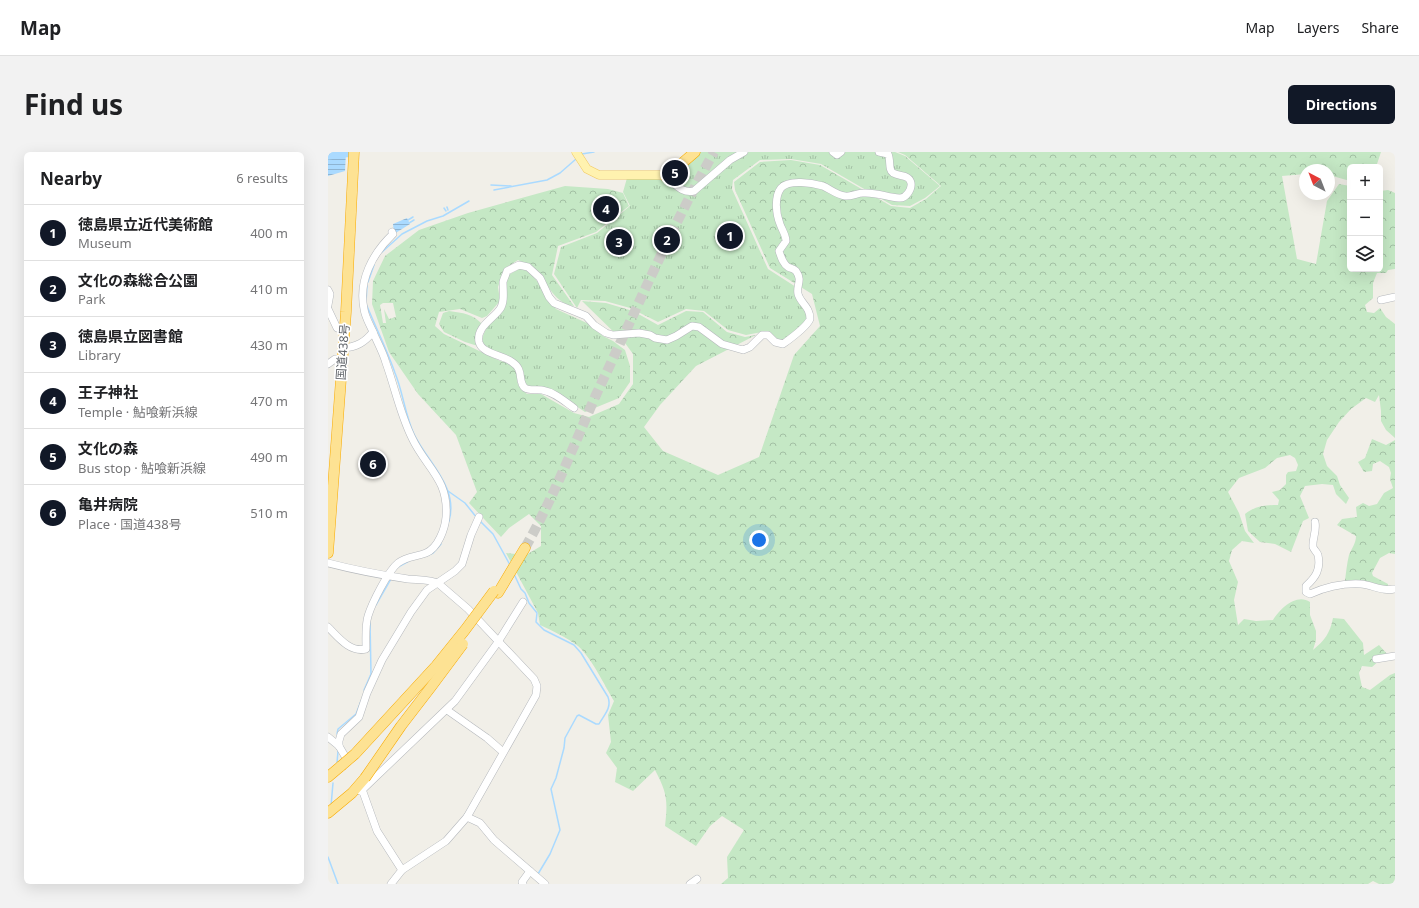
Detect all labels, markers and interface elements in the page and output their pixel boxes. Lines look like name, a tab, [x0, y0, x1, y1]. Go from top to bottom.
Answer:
text: Map	[20, 15, 61, 41]
text: Map	[1246, 18, 1275, 37]
text: Layers	[1297, 18, 1339, 37]
text: Share	[1361, 18, 1399, 37]
text: Find us	[24, 85, 123, 123]
button: Directions	[1288, 85, 1395, 124]
pin: 5	[662, 158, 688, 188]
north arrow	[1299, 164, 1335, 200]
map controls	[1347, 164, 1383, 272]
button: +	[1347, 164, 1383, 200]
text: Nearby	[40, 167, 102, 190]
text: 6 results	[236, 169, 288, 187]
pin: 4	[593, 194, 619, 224]
button: −	[1347, 200, 1383, 236]
text: 徳島県立近代美術館	[78, 214, 213, 234]
pin: 1	[717, 221, 743, 251]
text: 1	[49, 224, 57, 242]
text: 400 m	[250, 224, 288, 242]
pin: 2	[654, 225, 680, 255]
pin: 3	[606, 227, 632, 257]
text: Museum	[78, 234, 132, 252]
button: layers	[1347, 236, 1383, 272]
text: 文化の森総合公園	[78, 270, 198, 290]
text: 2	[49, 280, 57, 298]
text: 410 m	[250, 280, 288, 298]
text: Park	[78, 290, 105, 308]
street label: 国道438号	[332, 323, 353, 381]
text: 徳島県立図書館	[78, 326, 183, 346]
text: 3	[49, 336, 57, 354]
text: 430 m	[250, 336, 288, 354]
text: Library	[78, 346, 121, 364]
text: 王子神社	[78, 382, 138, 402]
text: 4	[49, 392, 57, 410]
text: 470 m	[250, 392, 288, 410]
text: Temple · 鮎喰新浜線	[78, 403, 198, 421]
text: 文化の森	[78, 438, 138, 458]
text: 5	[49, 448, 57, 466]
text: 490 m	[250, 448, 288, 466]
pin: 6	[360, 449, 386, 479]
text: Bus stop · 鮎喰新浜線	[78, 459, 206, 477]
text: 亀井病院	[78, 494, 138, 514]
text: 6	[49, 504, 57, 522]
text: 510 m	[250, 504, 288, 522]
text: Place · 国道438号	[78, 515, 182, 533]
your location	[749, 530, 769, 550]

